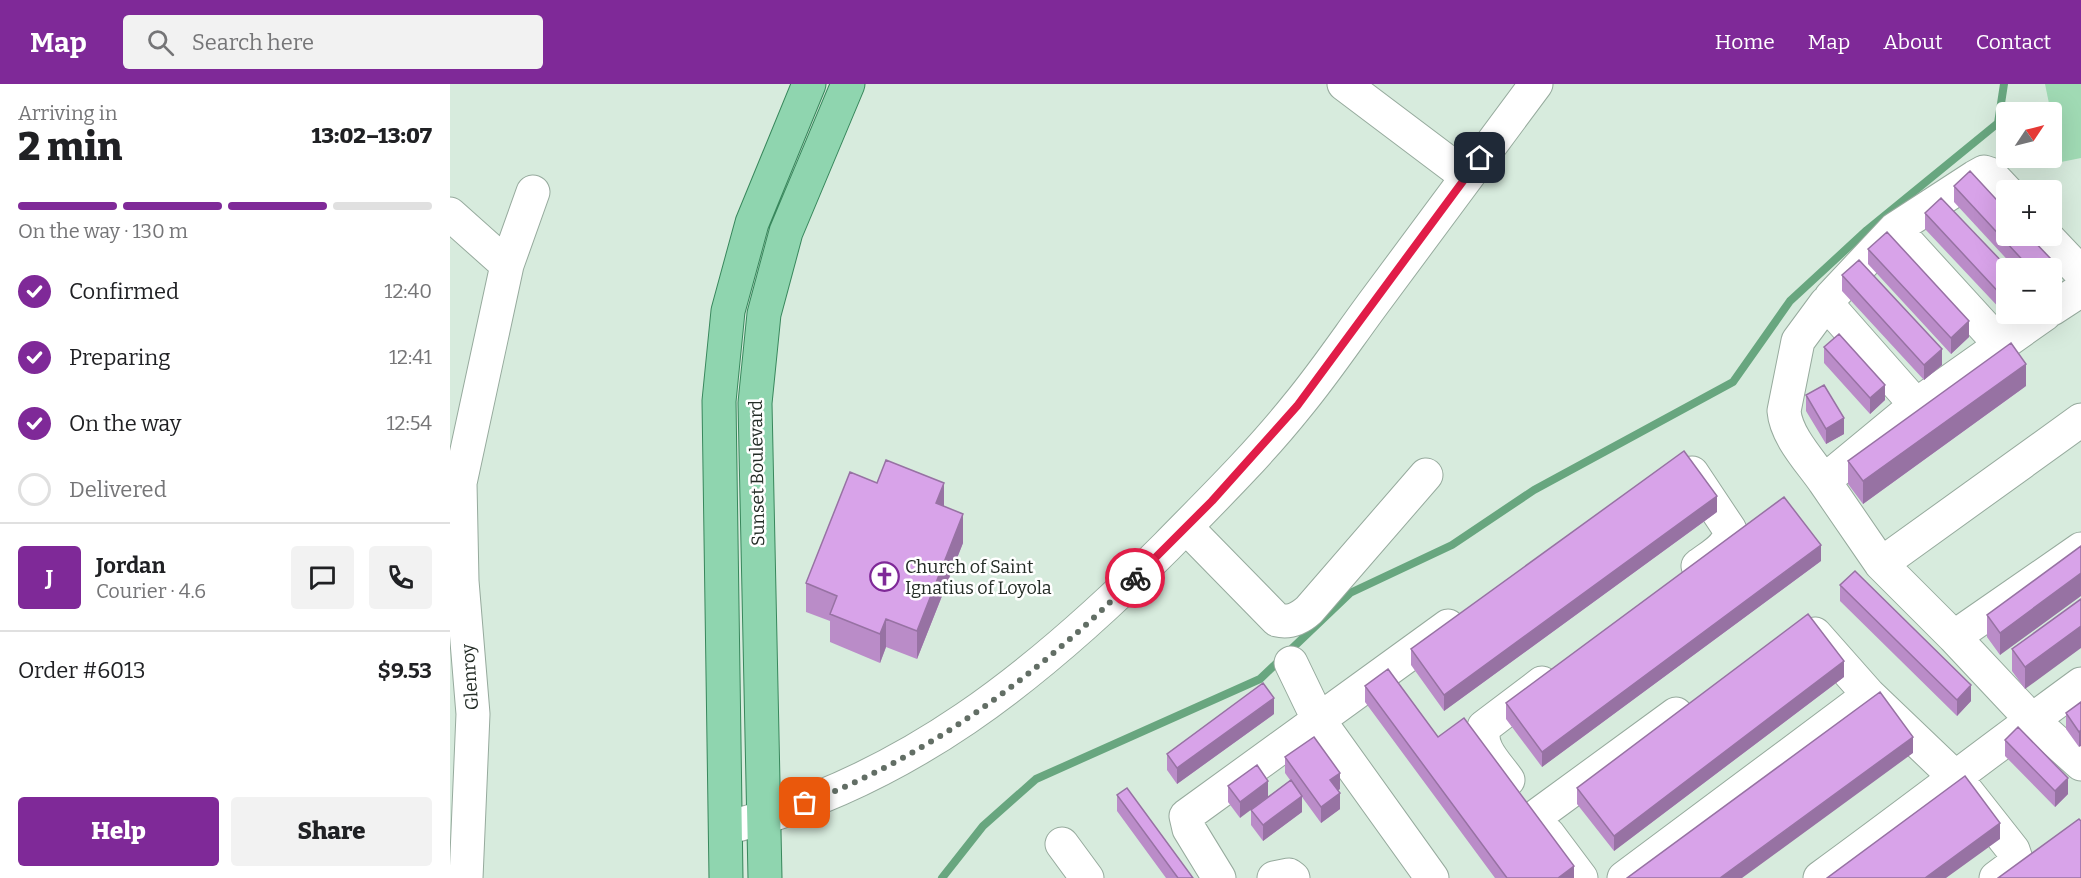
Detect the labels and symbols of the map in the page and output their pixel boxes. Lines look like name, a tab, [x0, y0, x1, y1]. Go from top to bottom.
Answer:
north arrow	[1996, 102, 2062, 168]
pin	[1454, 132, 1505, 183]
street label: Sunset Boulevard	[745, 399, 769, 546]
courier	[1105, 548, 1165, 608]
place label: Church of Saint Ignatius of Loyola	[905, 556, 1052, 599]
church icon: Church of Saint Ignatius of Loyola	[868, 561, 900, 593]
street label: Glenroy	[457, 643, 483, 711]
pin	[779, 777, 830, 828]

